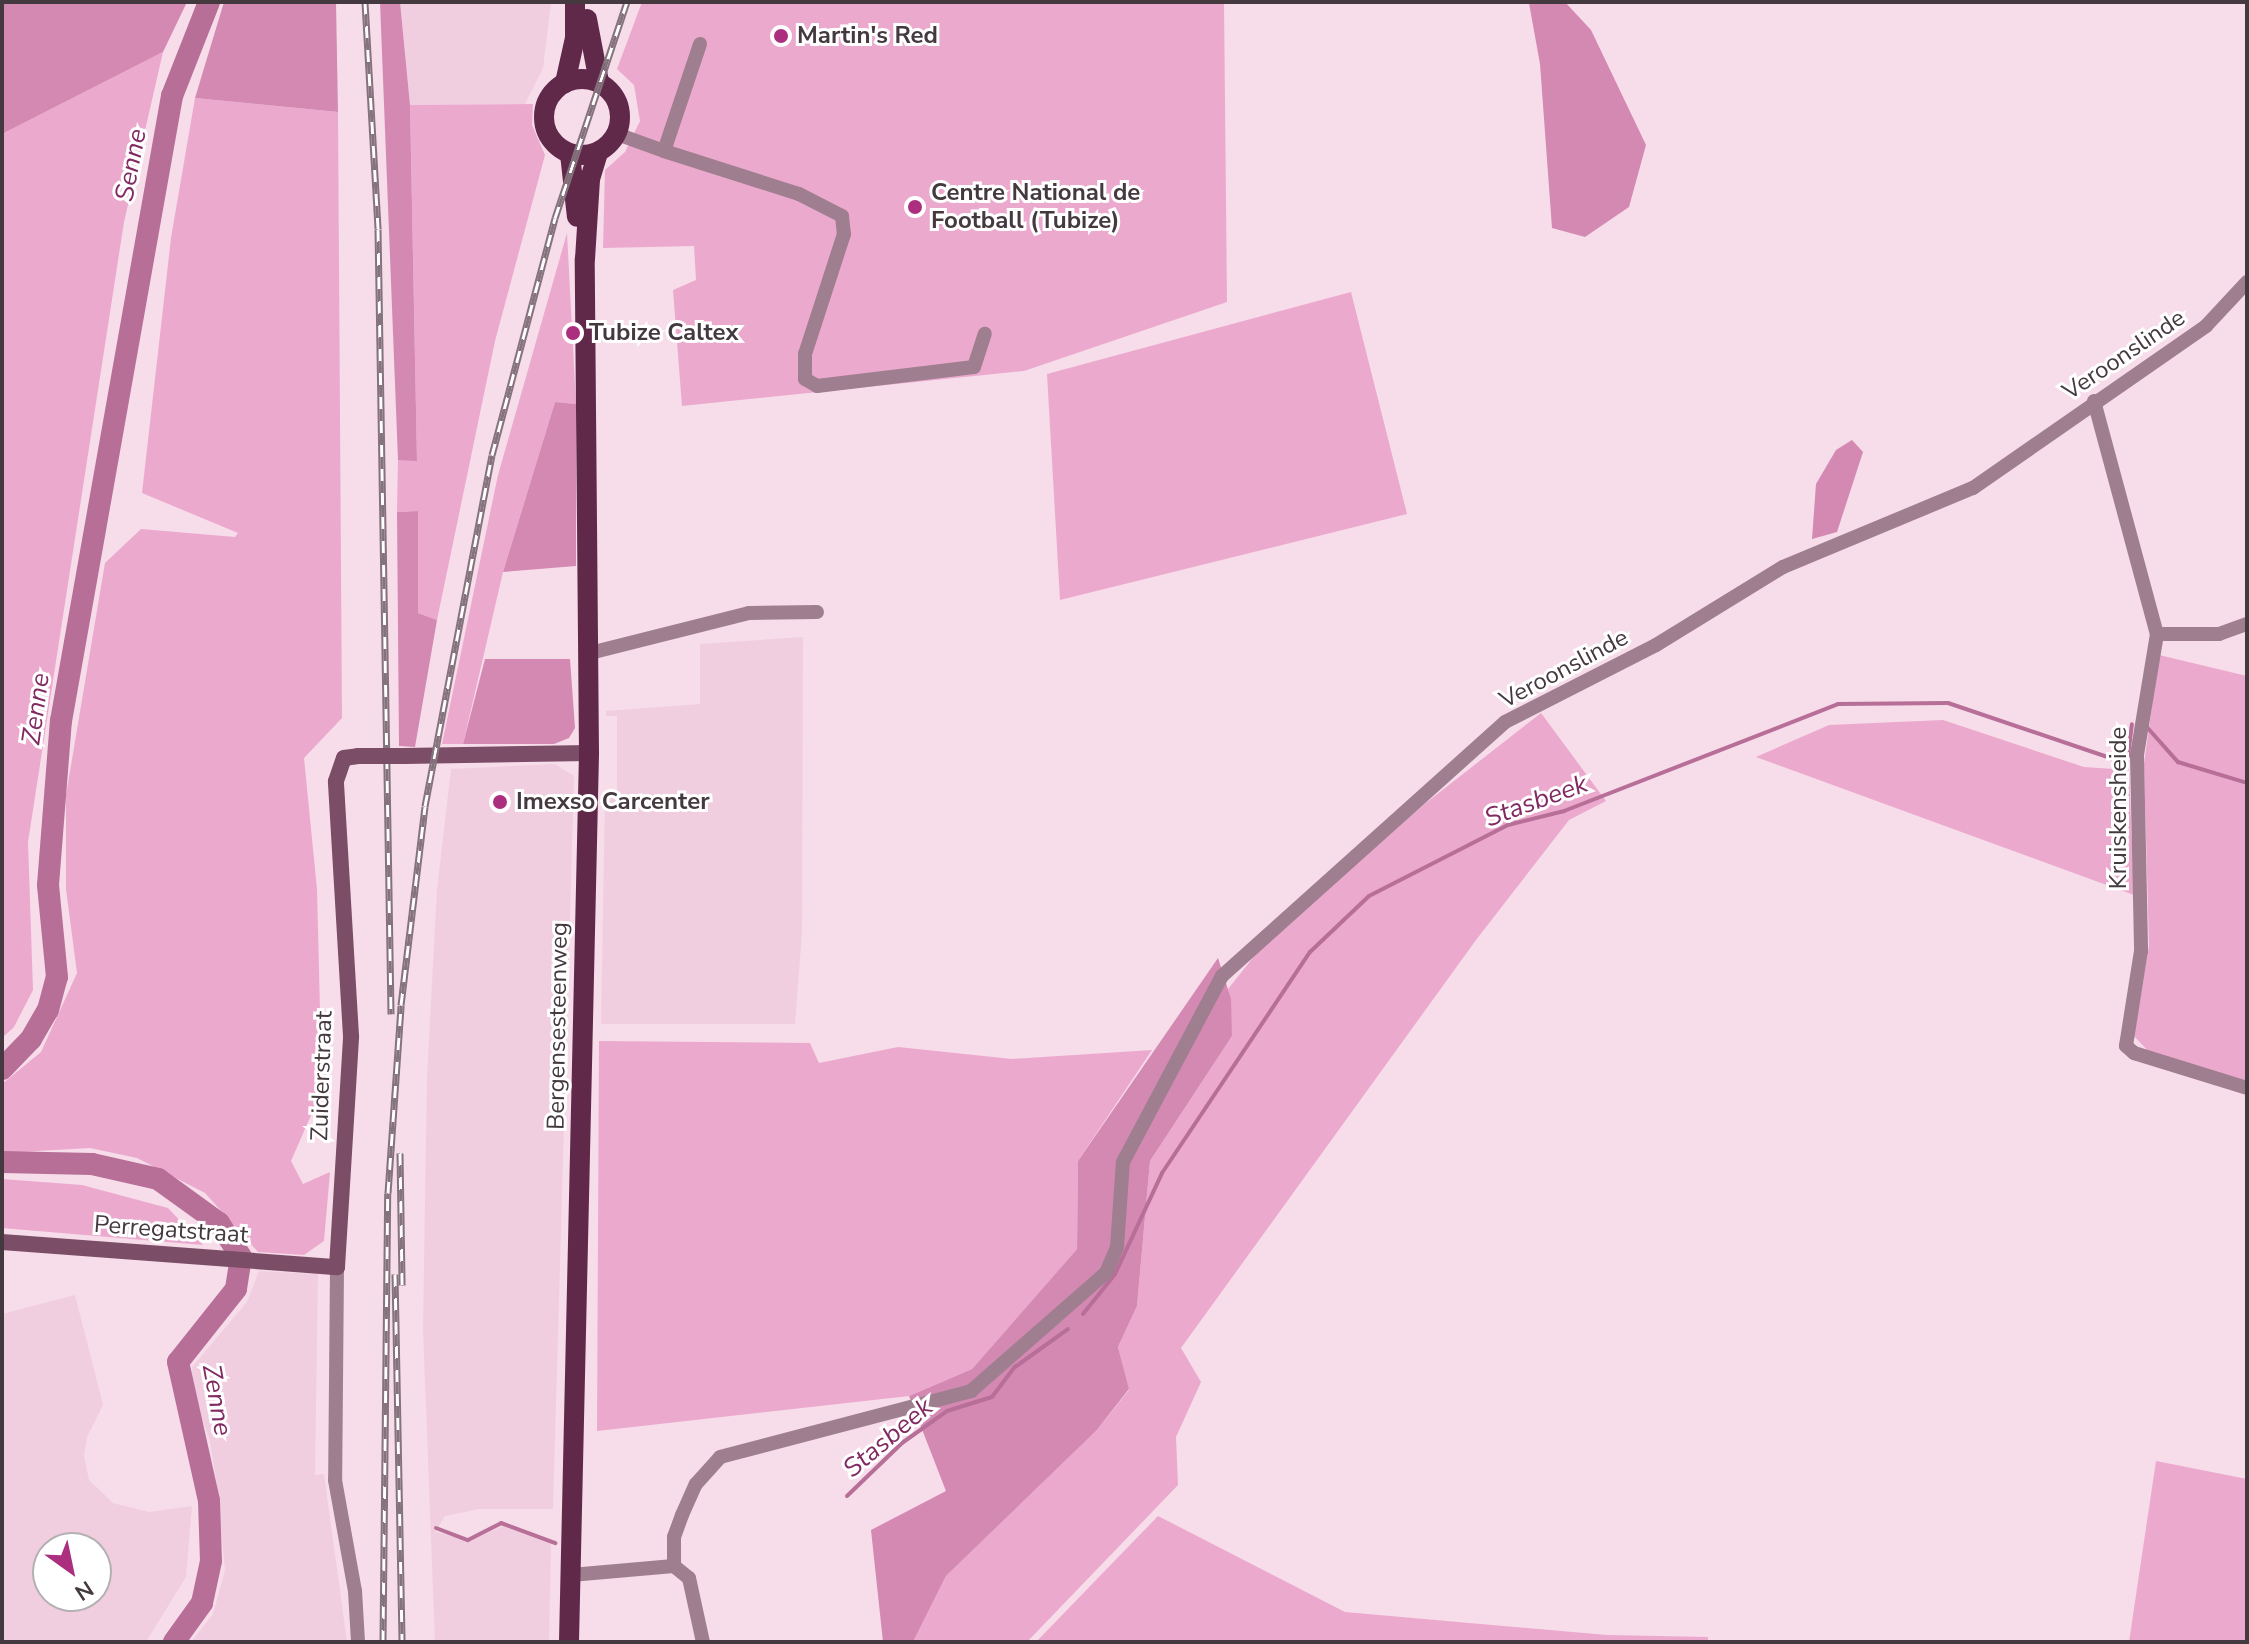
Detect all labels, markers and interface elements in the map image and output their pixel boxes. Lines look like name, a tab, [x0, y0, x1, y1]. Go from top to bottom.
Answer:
place label: Martin's Red	[797, 22, 938, 50]
marker: Martin's Red	[772, 27, 790, 45]
water label: Senne	[109, 126, 153, 204]
place label: Centre National de Football (Tubize)	[931, 179, 1140, 235]
marker: Centre National de Football (Tubize)	[906, 198, 924, 216]
street label: Veroonslinde	[2057, 304, 2191, 406]
place label: Tubize Caltex	[589, 319, 739, 347]
marker: Tubize Caltex	[564, 324, 582, 342]
street label: Veroonslinde	[1495, 623, 1633, 715]
water label: Zenne	[16, 671, 56, 747]
street label: Kruiskensheide	[2105, 727, 2133, 889]
water label: Stasbeek	[1480, 768, 1592, 834]
place label: Imexso Carcenter	[516, 788, 710, 816]
marker: Imexso Carcenter	[491, 793, 509, 811]
street label: Bergensesteenweg	[542, 922, 574, 1130]
street label: Zuiderstraat	[305, 1010, 339, 1142]
street label: Perregatstraat	[93, 1210, 249, 1250]
water label: Zenne	[195, 1362, 239, 1438]
water label: Stasbeek	[837, 1392, 939, 1484]
north arrow	[32, 1532, 112, 1612]
text: N	[69, 1573, 99, 1608]

